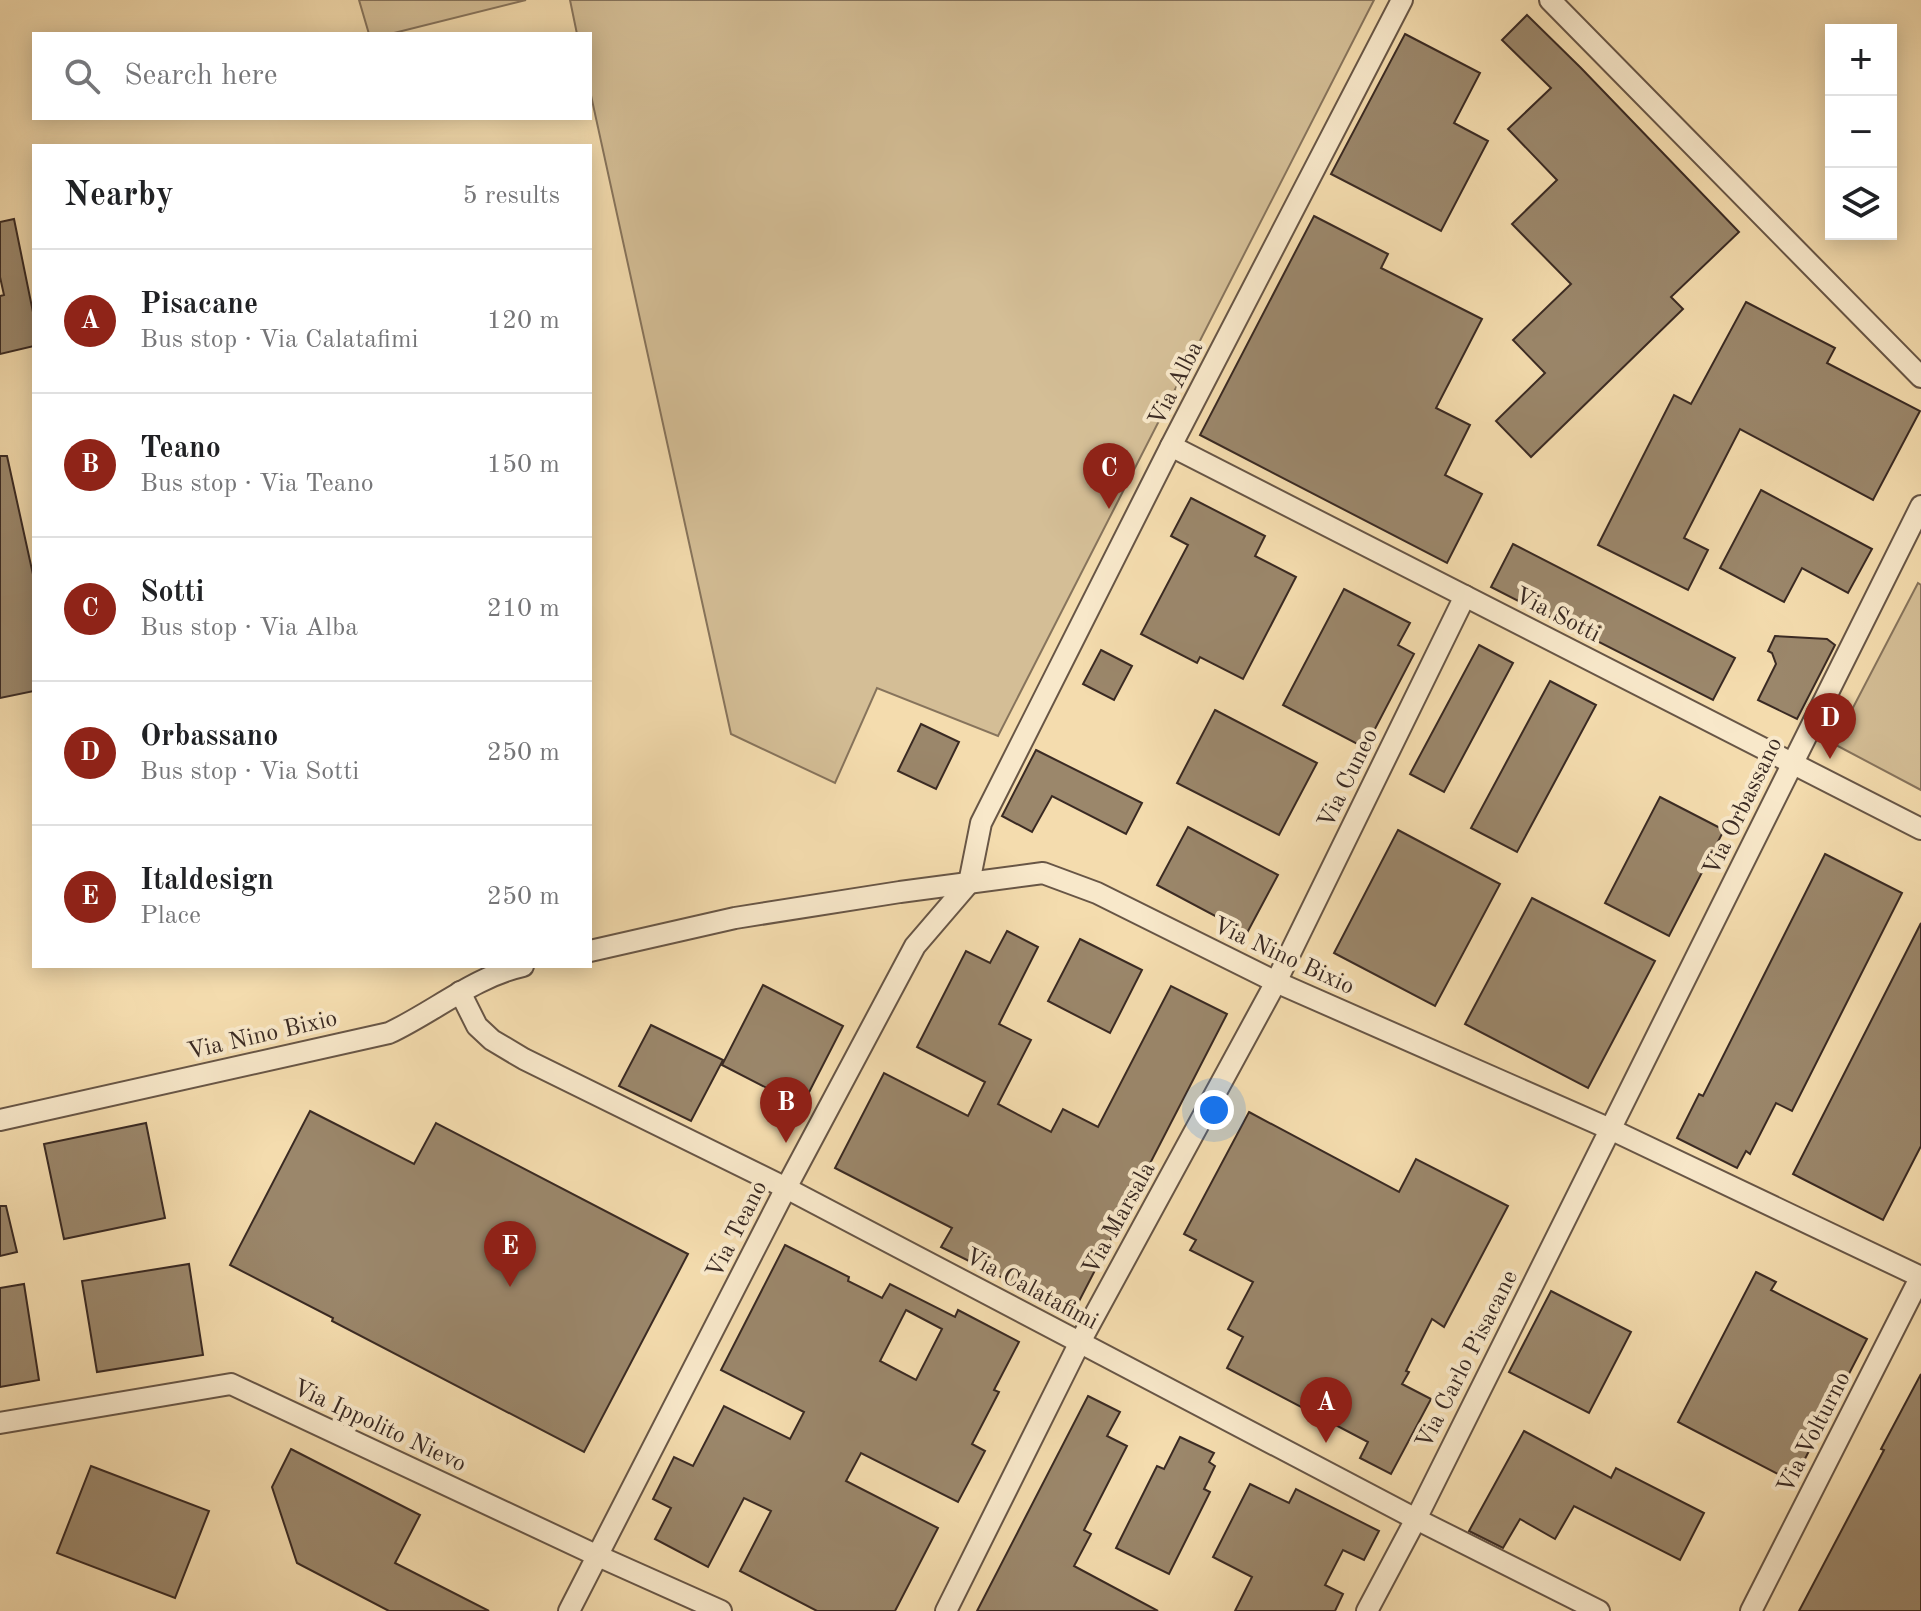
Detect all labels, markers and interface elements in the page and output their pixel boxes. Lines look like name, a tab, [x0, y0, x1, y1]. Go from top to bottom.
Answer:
map controls	[1825, 24, 1897, 240]
button: +	[1825, 24, 1897, 96]
search box	[32, 32, 592, 120]
icon: search	[60, 54, 104, 98]
text: Search here	[124, 61, 278, 91]
button: −	[1825, 96, 1897, 168]
button: layers	[1825, 168, 1897, 240]
text: Nearby	[64, 179, 174, 213]
text: 5 results	[462, 183, 560, 209]
text: Pisacane	[140, 290, 258, 320]
text: A	[80, 308, 100, 334]
text: 120 m	[487, 308, 560, 334]
text: Bus stop · Via Calatafimi	[140, 327, 419, 353]
street label: Via Alba	[1145, 338, 1208, 430]
text: Teano	[140, 434, 221, 464]
pin: C	[1083, 443, 1135, 509]
text: B	[81, 452, 99, 478]
text: 150 m	[487, 452, 560, 478]
text: Bus stop · Via Teano	[140, 471, 374, 497]
text: Sotti	[140, 578, 204, 608]
street label: Via Sotti	[1510, 584, 1604, 647]
text: C	[81, 596, 99, 622]
text: 210 m	[487, 596, 560, 622]
text: Bus stop · Via Alba	[140, 615, 358, 641]
pin: D	[1804, 693, 1856, 759]
text: Orbassano	[140, 722, 278, 752]
street label: Via Cuneo	[1314, 725, 1383, 832]
street label: Via Orbassano	[1700, 734, 1788, 880]
text: D	[80, 740, 100, 766]
text: 250 m	[487, 740, 560, 766]
text: Bus stop · Via Sotti	[140, 759, 359, 785]
text: Italdesign	[140, 866, 274, 896]
text: E	[81, 884, 99, 910]
text: 250 m	[487, 884, 560, 910]
text: Place	[140, 903, 201, 929]
street label: Via Nino Bixio	[1209, 914, 1358, 1000]
street label: Via Nino Bixio	[185, 1007, 340, 1065]
pin: B	[760, 1077, 812, 1143]
your location	[1194, 1090, 1234, 1130]
street label: Via Marsala	[1079, 1158, 1161, 1279]
street label: Via Teano	[703, 1177, 772, 1282]
pin: E	[484, 1221, 536, 1287]
street label: Via Calatafimi	[960, 1245, 1102, 1335]
street label: Via Carlo Pisacane	[1412, 1267, 1523, 1453]
street label: Via Volturno	[1774, 1368, 1856, 1498]
street label: Via Ippolito Nievo	[289, 1376, 470, 1477]
pin: A	[1300, 1377, 1352, 1443]

